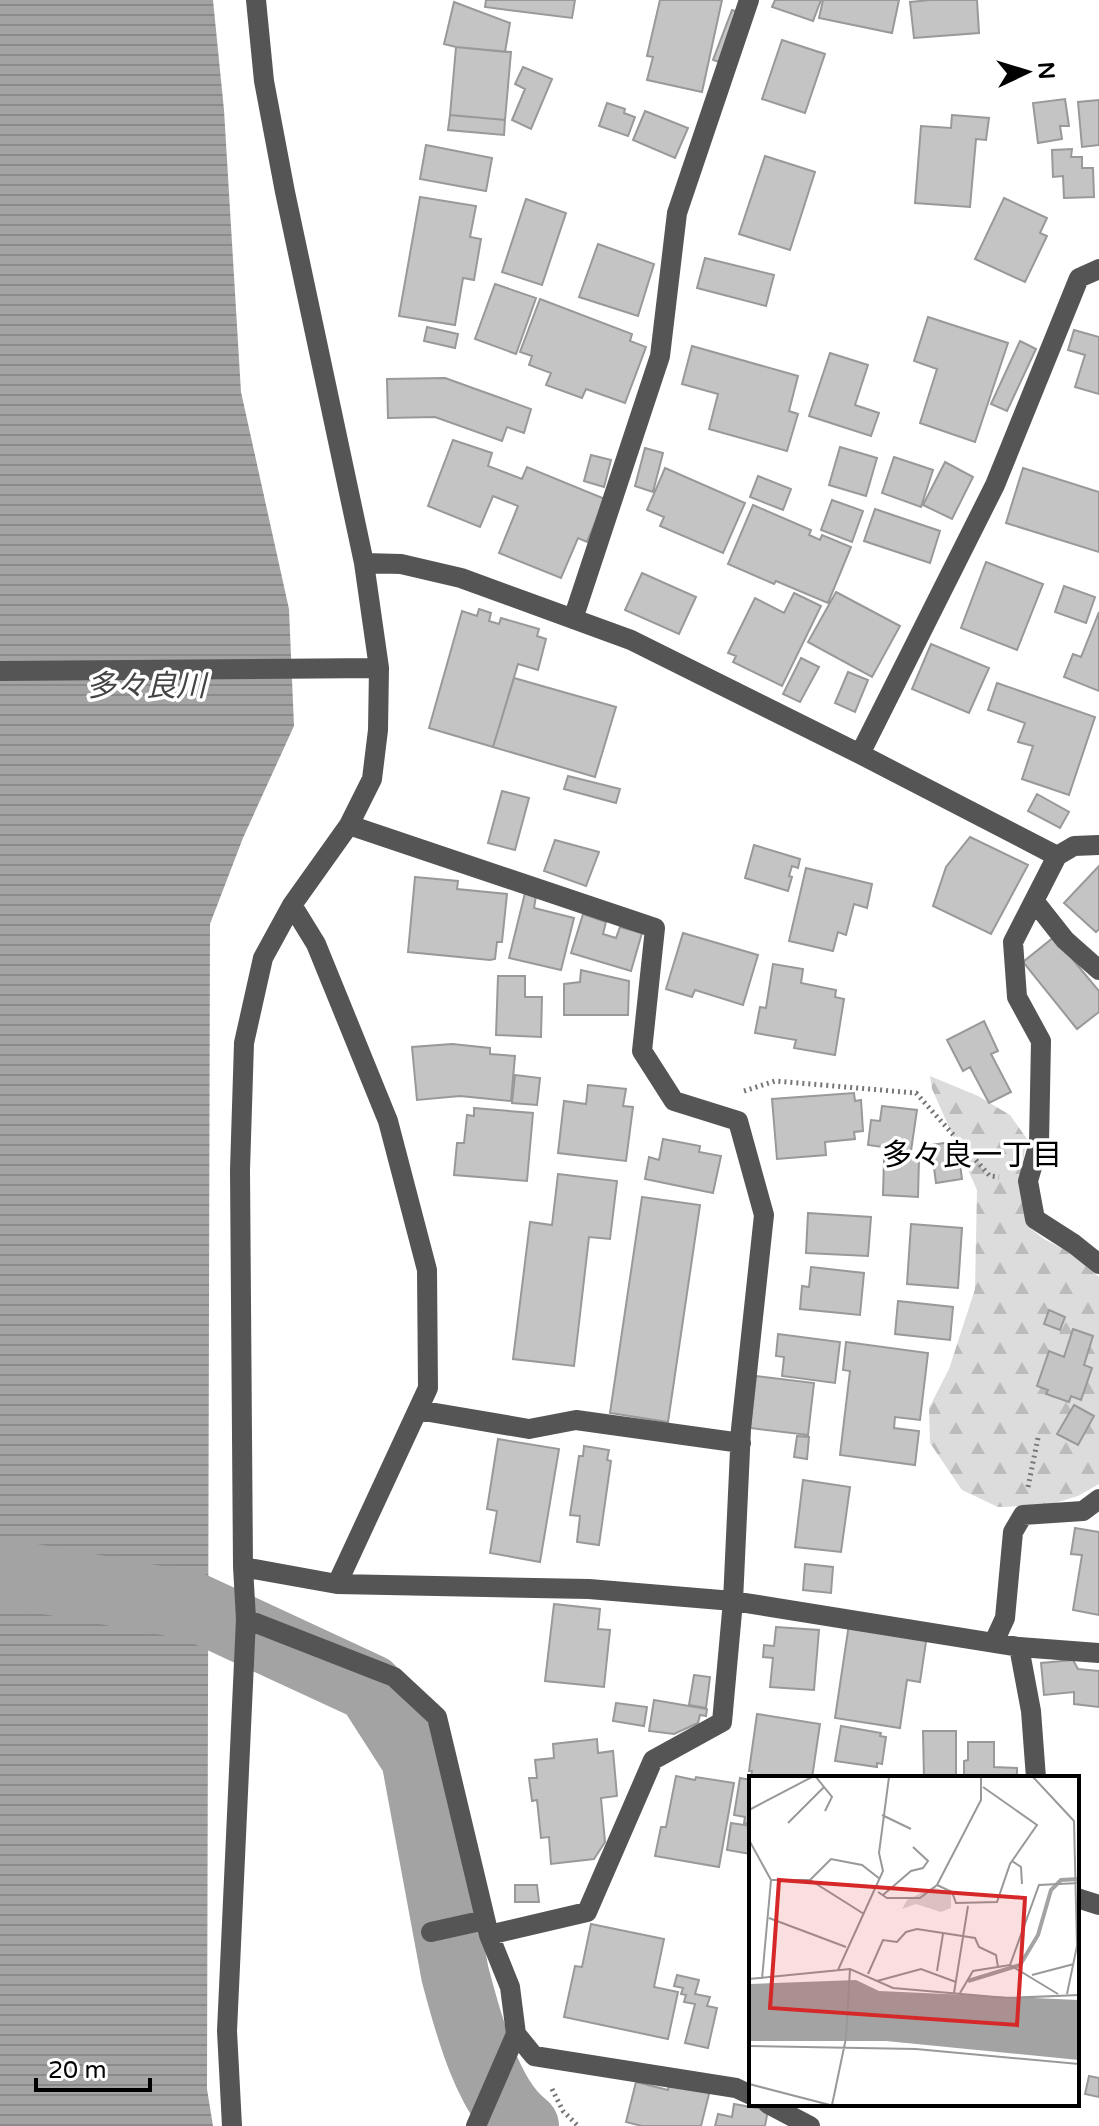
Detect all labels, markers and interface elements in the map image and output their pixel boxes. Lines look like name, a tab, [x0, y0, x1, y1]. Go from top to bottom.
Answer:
north arrow	[987, 32, 1067, 112]
text: N	[1032, 61, 1060, 80]
water label: 多々良川	[86, 668, 209, 705]
district label: 多々良一丁目	[882, 1137, 1062, 1174]
inset map	[749, 1776, 1079, 2106]
scale bar	[36, 2042, 150, 2092]
text: 20 m	[48, 2056, 106, 2085]

